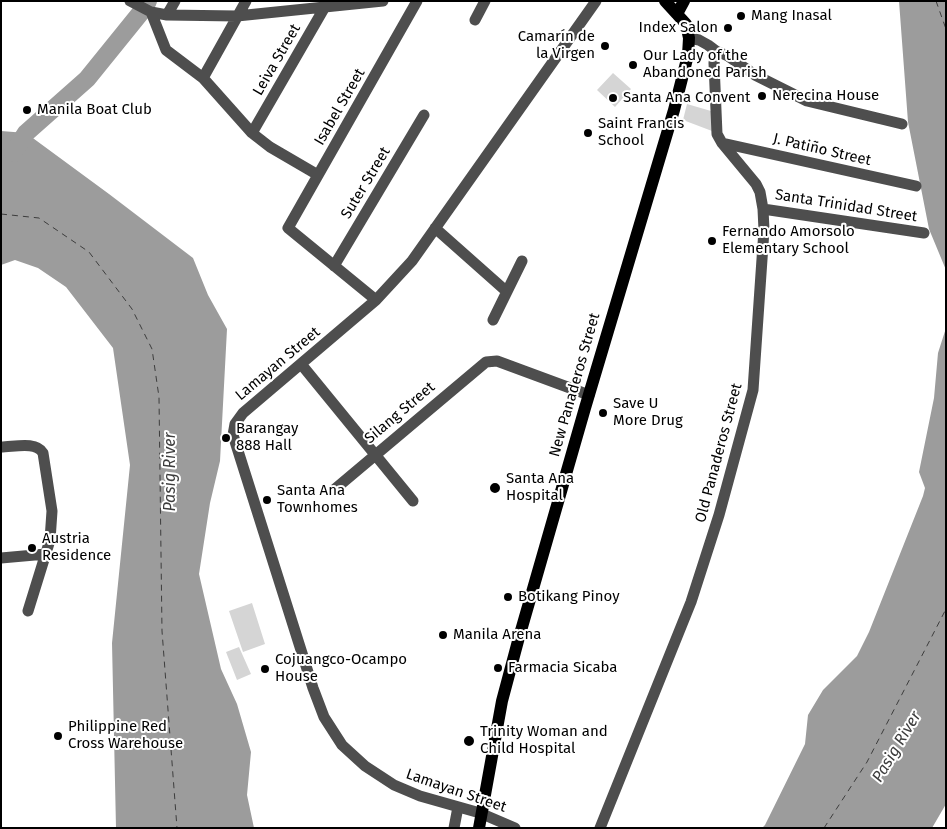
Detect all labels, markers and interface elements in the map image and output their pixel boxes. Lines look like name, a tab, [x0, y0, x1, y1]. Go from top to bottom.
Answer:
place label: Mang Inasal	[751, 7, 832, 25]
marker: Mang Inasal	[735, 10, 747, 22]
place label: Index Salon	[638, 19, 718, 37]
street label: Leiva Street	[249, 21, 305, 99]
marker: Index Salon	[722, 22, 734, 34]
place label: Camarín de la Virgen	[518, 28, 595, 63]
marker: Camarín de la Virgen	[599, 40, 611, 52]
place label: Our Lady of the Abandoned Parish	[643, 47, 767, 82]
marker: Our Lady of the Abandoned Parish	[627, 59, 639, 71]
street label: Isabel Street	[311, 65, 369, 149]
place label: Nerecina House	[772, 87, 879, 105]
place label: Santa Ana Convent	[623, 89, 750, 107]
marker: Nerecina House	[756, 90, 768, 102]
marker: Santa Ana Convent	[607, 92, 619, 104]
place label: Manila Boat Club	[37, 101, 152, 119]
marker: Manila Boat Club	[21, 104, 33, 116]
place label: Saint Francis School	[598, 115, 684, 150]
marker: Saint Francis School	[582, 127, 594, 139]
street label: J. Patiño Street	[771, 130, 873, 170]
street label: Suter Street	[337, 144, 395, 222]
street label: Santa Trinidad Street	[774, 186, 918, 226]
place label: Fernando Amorsolo Elementary School	[722, 223, 855, 258]
marker: Fernando Amorsolo Elementary School	[706, 235, 718, 247]
street label: New Panaderos Street	[546, 311, 604, 459]
street label: Lamayan Street	[232, 323, 324, 405]
street label: Silang Street	[361, 378, 439, 448]
street label: Old Panaderos Street	[692, 381, 746, 525]
place label: Save U More Drug	[613, 395, 683, 430]
marker: Save U More Drug	[597, 407, 609, 419]
place label: Barangay 888 Hall	[236, 420, 298, 455]
water label: Pasig River	[161, 432, 181, 512]
marker: Barangay 888 Hall	[220, 432, 232, 444]
place label: Santa Ana Hospital	[506, 470, 574, 505]
marker: Santa Ana Hospital	[488, 481, 502, 495]
place label: Santa Ana Townhomes	[277, 482, 358, 517]
marker: Santa Ana Townhomes	[261, 494, 273, 506]
place label: Austria Residence	[42, 530, 111, 565]
marker: Austria Residence	[26, 542, 38, 554]
place label: Botikang Pinoy	[518, 588, 620, 606]
marker: Botikang Pinoy	[502, 591, 514, 603]
place label: Manila Arena	[453, 626, 541, 644]
marker: Manila Arena	[437, 629, 449, 641]
place label: Cojuangco-Ocampo House	[275, 651, 407, 686]
place label: Farmacia Sicaba	[508, 659, 617, 677]
marker: Farmacia Sicaba	[492, 662, 504, 674]
marker: Cojuangco-Ocampo House	[259, 663, 271, 675]
water label: Pasig River	[868, 708, 926, 786]
place label: Philippine Red Cross Warehouse	[68, 718, 183, 753]
place label: Trinity Woman and Child Hospital	[480, 723, 608, 758]
marker: Philippine Red Cross Warehouse	[52, 730, 64, 742]
marker: Trinity Woman and Child Hospital	[462, 734, 476, 748]
street label: Lamayan Street	[403, 765, 509, 817]

